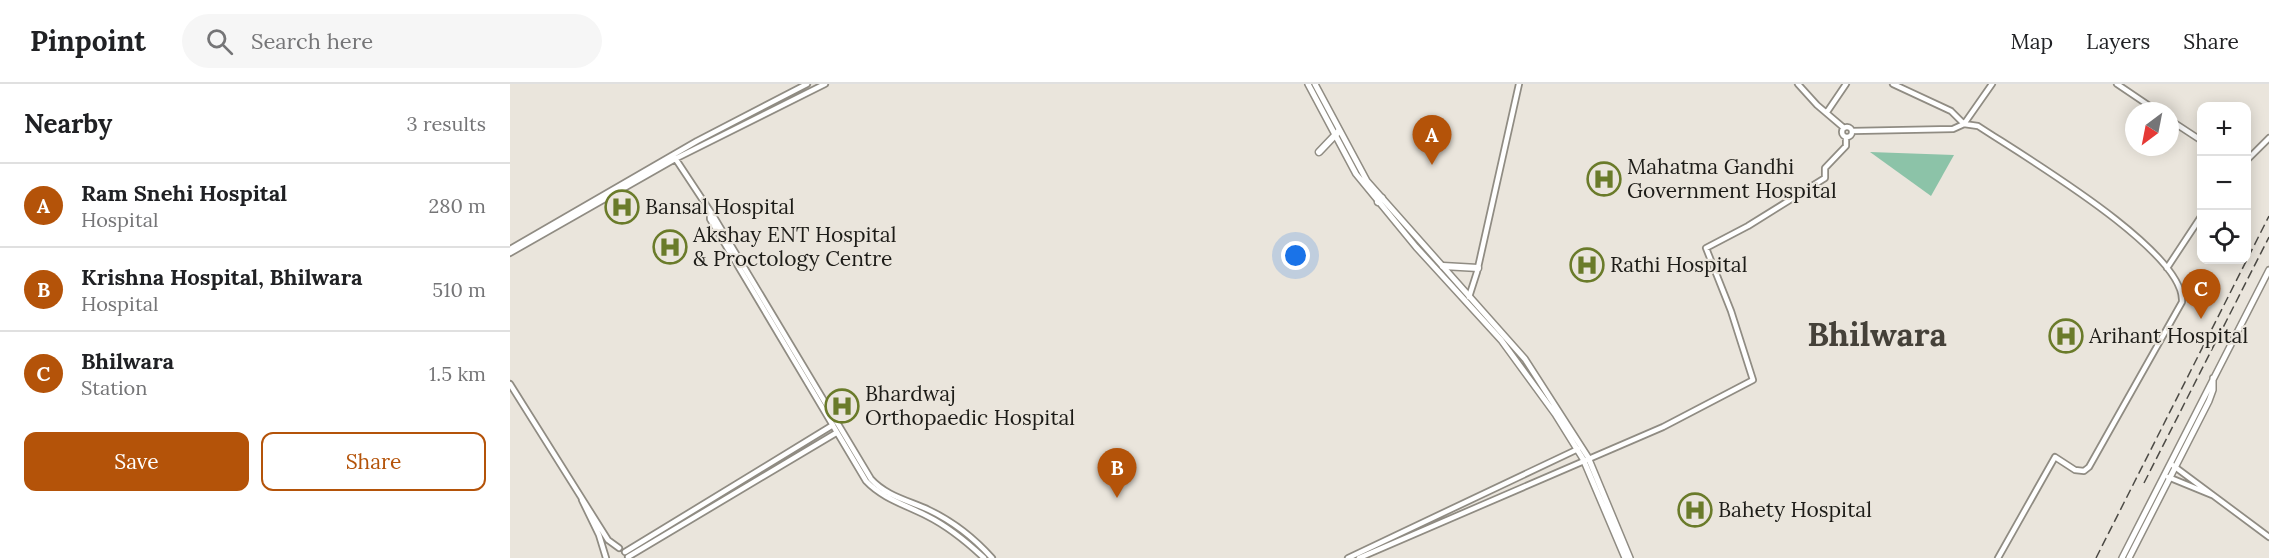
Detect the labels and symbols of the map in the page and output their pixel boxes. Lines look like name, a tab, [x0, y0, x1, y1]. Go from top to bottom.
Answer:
north arrow	[2125, 102, 2179, 156]
pin: A	[1412, 116, 1452, 165]
place label: Mahatma Gandhi Government Hospital	[1627, 153, 1837, 204]
hospital icon: Mahatma Gandhi Government Hospital	[1586, 161, 1622, 197]
hospital icon: Bansal Hospital	[604, 189, 640, 225]
place label: Bansal Hospital	[645, 193, 795, 220]
place label: Akshay ENT Hospital & Proctology Centre	[692, 221, 896, 272]
hospital icon: Akshay ENT Hospital & Proctology Centre	[652, 229, 688, 265]
your location	[1281, 241, 1310, 270]
hospital icon: Rathi Hospital	[1569, 247, 1605, 283]
place label: Rathi Hospital	[1610, 251, 1747, 278]
pin: C	[2182, 270, 2220, 319]
district label: Bhilwara	[1807, 313, 1947, 355]
hospital icon: Arihant Hospital	[2048, 318, 2084, 354]
place label: Arihant Hospital	[2088, 322, 2248, 349]
place label: Bhardwaj Orthopaedic Hospital	[865, 380, 1075, 431]
hospital icon: Bhardwaj Orthopaedic Hospital	[824, 388, 860, 424]
pin: B	[1098, 448, 1136, 498]
hospital icon: Bahety Hospital	[1677, 492, 1713, 528]
place label: Bahety Hospital	[1718, 496, 1872, 523]

